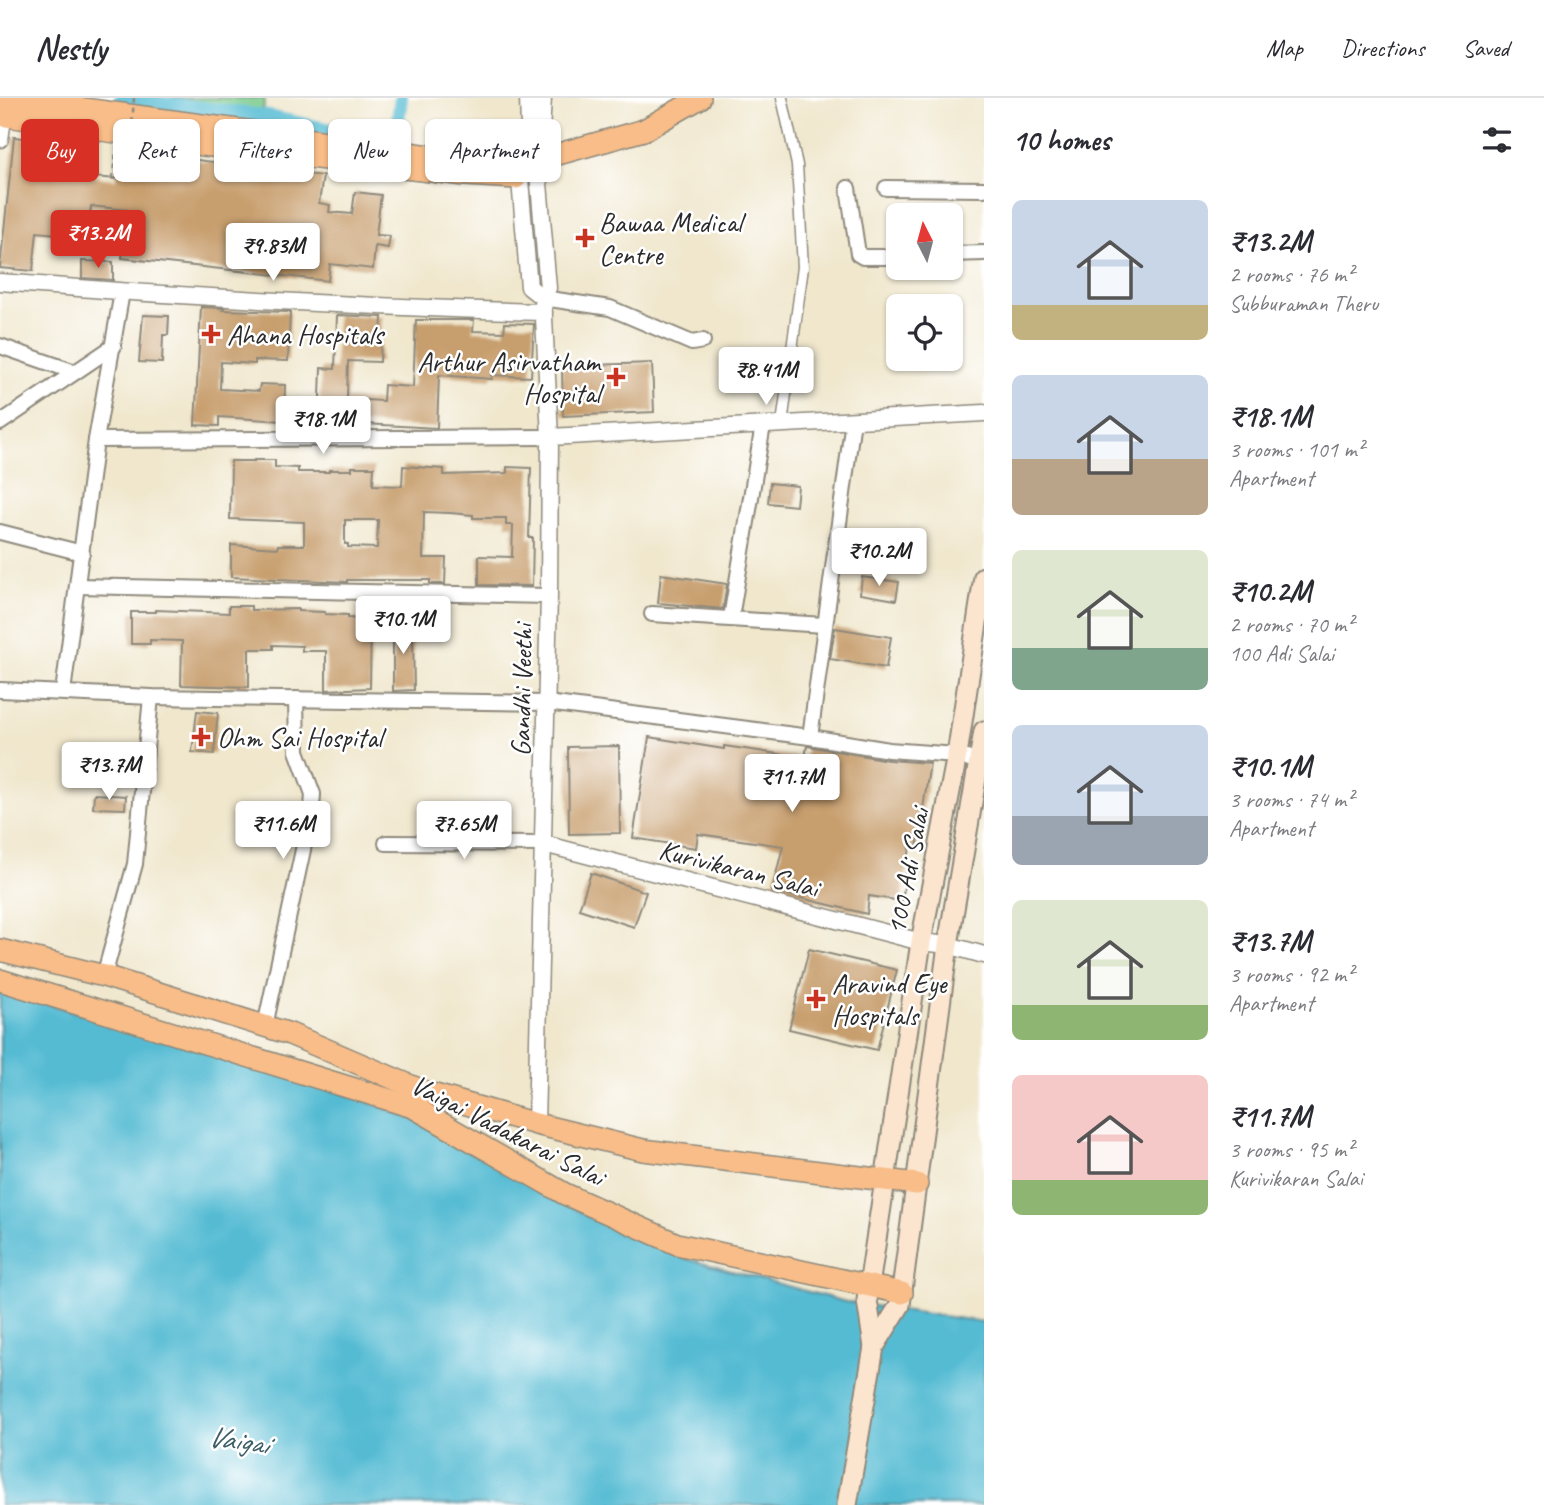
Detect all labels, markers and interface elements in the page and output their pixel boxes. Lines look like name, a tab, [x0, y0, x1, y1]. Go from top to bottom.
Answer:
text: Nestly	[35, 27, 106, 69]
text: Map	[1266, 33, 1303, 63]
text: Directions	[1341, 33, 1424, 63]
text: Saved	[1462, 33, 1509, 63]
chip: Buy	[21, 119, 99, 182]
chip: Rent	[113, 119, 200, 182]
chip: Filters	[214, 119, 314, 182]
chip: New	[328, 119, 411, 182]
chip: Apartment	[425, 119, 561, 182]
text: 10 homes	[1012, 121, 1110, 159]
icon: filters	[1478, 121, 1516, 159]
north arrow	[886, 203, 962, 280]
map controls	[886, 203, 963, 371]
place label: Bawaa Medical Centre	[599, 205, 747, 272]
pin: ₹13.2M	[41, 211, 155, 270]
text: ₹13.2M	[67, 218, 129, 247]
text: ₹13.2M	[1229, 222, 1311, 260]
pin: ₹9.83M	[216, 223, 330, 283]
icon: home	[1068, 228, 1152, 312]
marker: Bawaa Medical Centre	[577, 230, 593, 246]
text: ₹9.83M	[242, 231, 304, 260]
text: 2 rooms · 76 m²	[1229, 260, 1353, 289]
text: Subburaman Theru	[1229, 289, 1378, 318]
button: locate	[886, 294, 963, 371]
place label: Ahana Hospitals	[227, 317, 385, 352]
marker: Ahana Hospitals	[201, 324, 221, 344]
place label: Arthur Asirvatham Hospital	[417, 344, 605, 411]
pin: ₹8.41M	[709, 348, 823, 407]
text: ₹8.41M	[735, 355, 797, 384]
marker: Arthur Asirvatham Hospital	[606, 367, 626, 387]
pin: ₹18.1M	[266, 396, 380, 456]
text: ₹18.1M	[1229, 397, 1311, 435]
icon: home	[1068, 403, 1152, 487]
text: ₹18.1M	[292, 404, 354, 433]
text: 3 rooms · 101 m²	[1229, 435, 1364, 464]
text: Apartment	[1229, 464, 1314, 493]
pin: ₹10.2M	[822, 528, 936, 588]
text: ₹10.2M	[848, 536, 910, 565]
text: ₹10.2M	[1229, 572, 1311, 610]
icon: home	[1068, 578, 1152, 662]
pin: ₹10.1M	[346, 596, 460, 656]
text: ₹10.1M	[372, 604, 434, 633]
text: 2 rooms · 70 m²	[1229, 610, 1353, 639]
street label: Gandhi Veethi	[503, 620, 540, 757]
text: 100 Adi Salai	[1229, 639, 1334, 668]
place label: Ohm Sai Hospital	[217, 720, 387, 755]
marker: Ohm Sai Hospital	[191, 727, 211, 747]
pin: ₹13.7M	[52, 742, 166, 802]
text: ₹10.1M	[1229, 747, 1311, 785]
text: ₹13.7M	[78, 750, 140, 779]
icon: home	[1068, 753, 1152, 837]
pin: ₹11.7M	[735, 754, 849, 814]
text: ₹11.7M	[761, 762, 823, 791]
text: 3 rooms · 74 m²	[1229, 785, 1353, 814]
street label: 100 Adi Salai	[878, 801, 938, 937]
pin: ₹11.6M	[226, 802, 340, 861]
pin: ₹7.65M	[407, 802, 521, 861]
text: ₹11.6M	[251, 809, 315, 838]
text: ₹7.65M	[433, 809, 495, 838]
text: Apartment	[1229, 814, 1314, 843]
street label: Kurivikaran Salai	[656, 832, 826, 906]
text: ₹13.7M	[1229, 922, 1311, 960]
icon: home	[1068, 928, 1152, 1012]
text: 3 rooms · 92 m²	[1229, 960, 1353, 989]
place label: Aravind Eye Hospitals	[832, 966, 948, 1033]
marker: Aravind Eye Hospitals	[806, 989, 826, 1009]
text: Apartment	[1229, 989, 1314, 1018]
street label: Vaigai Vadakarai Salai	[405, 1067, 613, 1196]
text: ₹11.7M	[1229, 1097, 1311, 1135]
icon: home	[1068, 1103, 1152, 1187]
text: 3 rooms · 95 m²	[1229, 1135, 1353, 1164]
text: Kurivikaran Salai	[1229, 1164, 1363, 1193]
water label: Vaigai	[205, 1417, 278, 1464]

